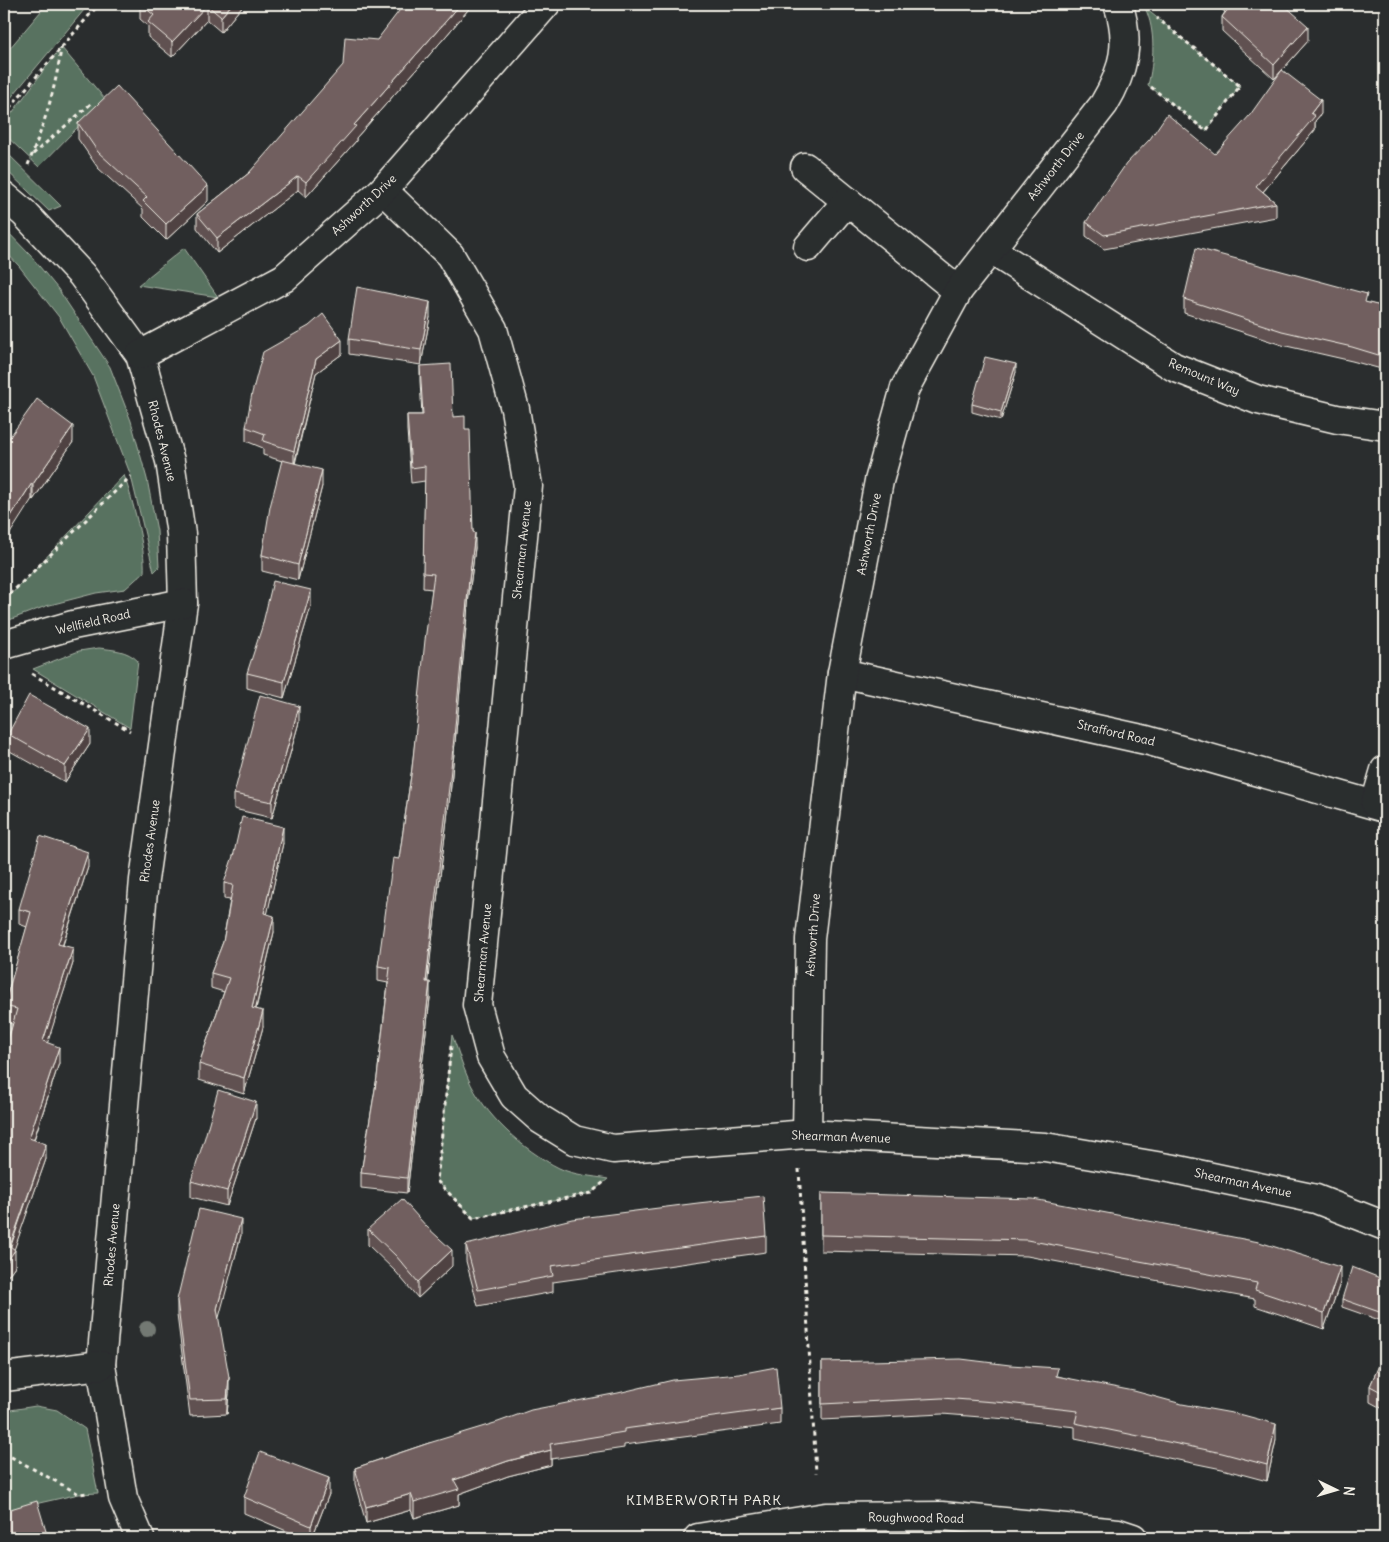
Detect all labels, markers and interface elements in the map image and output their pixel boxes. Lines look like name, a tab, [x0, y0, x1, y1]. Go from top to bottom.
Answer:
street label: Ashworth Drive	[1024, 128, 1087, 203]
street label: Ashworth Drive	[328, 171, 399, 239]
street label: Remount Way	[1166, 355, 1242, 398]
street label: Rhodes Avenue	[145, 399, 180, 483]
street label: Ashworth Drive	[853, 492, 884, 576]
street label: Shearman Avenue	[509, 500, 534, 600]
street label: Wellfield Road	[54, 606, 132, 637]
street label: Strafford Road	[1076, 716, 1156, 749]
street label: Rhodes Avenue	[136, 799, 163, 883]
street label: Ashworth Drive	[802, 893, 823, 977]
street label: Shearman Avenue	[471, 903, 494, 1003]
street label: Shearman Avenue	[791, 1127, 891, 1146]
street label: Shearman Avenue	[1193, 1165, 1293, 1200]
street label: Rhodes Avenue	[100, 1203, 123, 1287]
north arrow	[1312, 1464, 1362, 1514]
text: N	[1340, 1486, 1358, 1497]
district label: KIMBERWORTH PARK	[626, 1491, 782, 1509]
street label: Roughwood Road	[868, 1509, 964, 1526]

